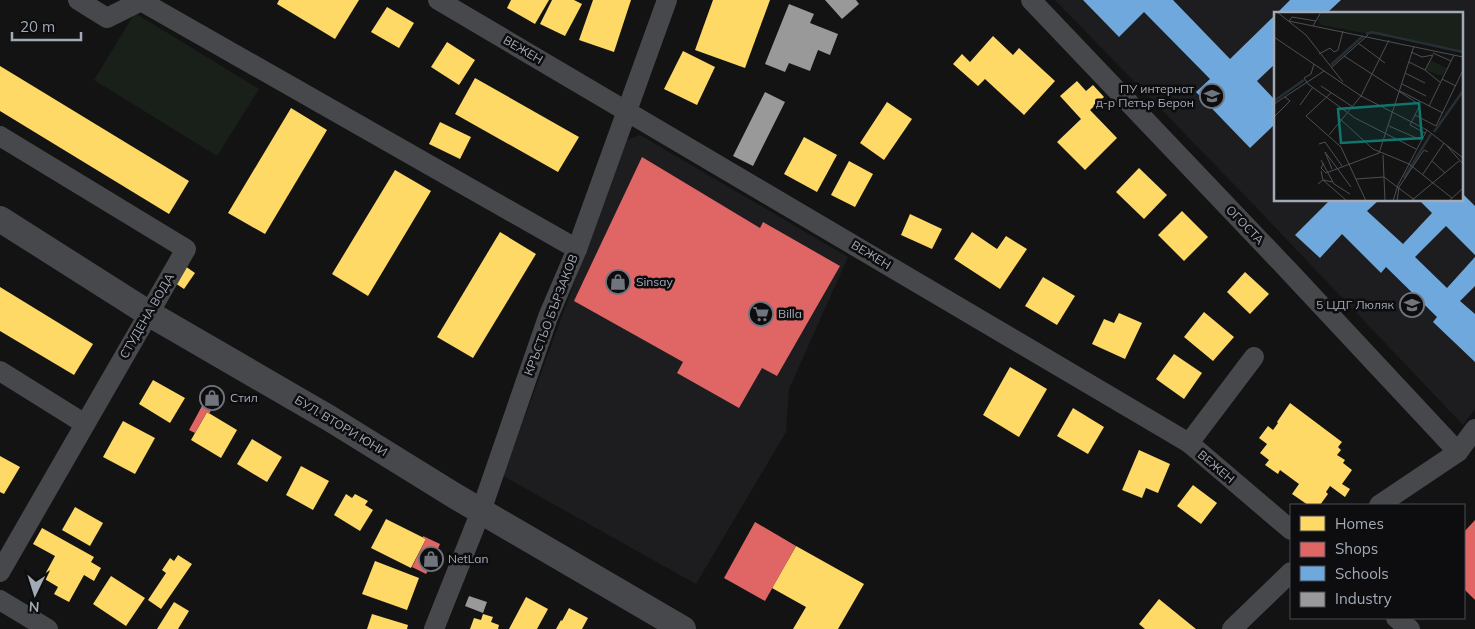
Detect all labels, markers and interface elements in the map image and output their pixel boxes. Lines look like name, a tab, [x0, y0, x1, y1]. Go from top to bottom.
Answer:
scale bar	[12, 10, 81, 42]
inset map	[1274, 12, 1462, 201]
text: 20 m	[20, 17, 55, 36]
street label: ВЕЖЕН	[501, 32, 546, 67]
place label: ПУ интернат д-р Петър Берон	[1096, 81, 1195, 110]
school or university icon: ПУ интернат д-р Петър Берон	[1199, 83, 1225, 109]
street label: ОГОСТА	[1223, 202, 1268, 247]
street label: ВЕЖЕН	[849, 237, 894, 272]
street label: КРЪСТЬО БЪРЗАКОВ	[520, 252, 581, 378]
shop icon: Sinsay	[605, 269, 631, 295]
street label: СТУДЕНА ВОДА	[116, 270, 177, 361]
place label: Sinsay	[636, 274, 673, 289]
school or university icon: 5 ЦДГ Люляк	[1399, 292, 1425, 318]
place label: 5 ЦДГ Люляк	[1316, 297, 1395, 312]
supermarket icon: Billa	[748, 301, 774, 327]
place label: Billa	[778, 306, 802, 321]
shop icon: Стил	[199, 385, 225, 411]
place label: Стил	[230, 390, 258, 405]
street label: БУЛ. ВТОРИ ЮНИ	[292, 392, 390, 459]
street label: ВЕЖЕН	[1195, 447, 1238, 486]
legend	[1290, 504, 1465, 619]
text: Homes	[1335, 514, 1384, 533]
text: Shops	[1335, 539, 1378, 558]
shop icon: NetLan	[418, 546, 444, 572]
place label: NetLan	[448, 551, 488, 566]
text: Schools	[1335, 564, 1389, 583]
north arrow	[10, 569, 60, 619]
text: Industry	[1335, 589, 1392, 608]
text: N	[28, 598, 40, 616]

